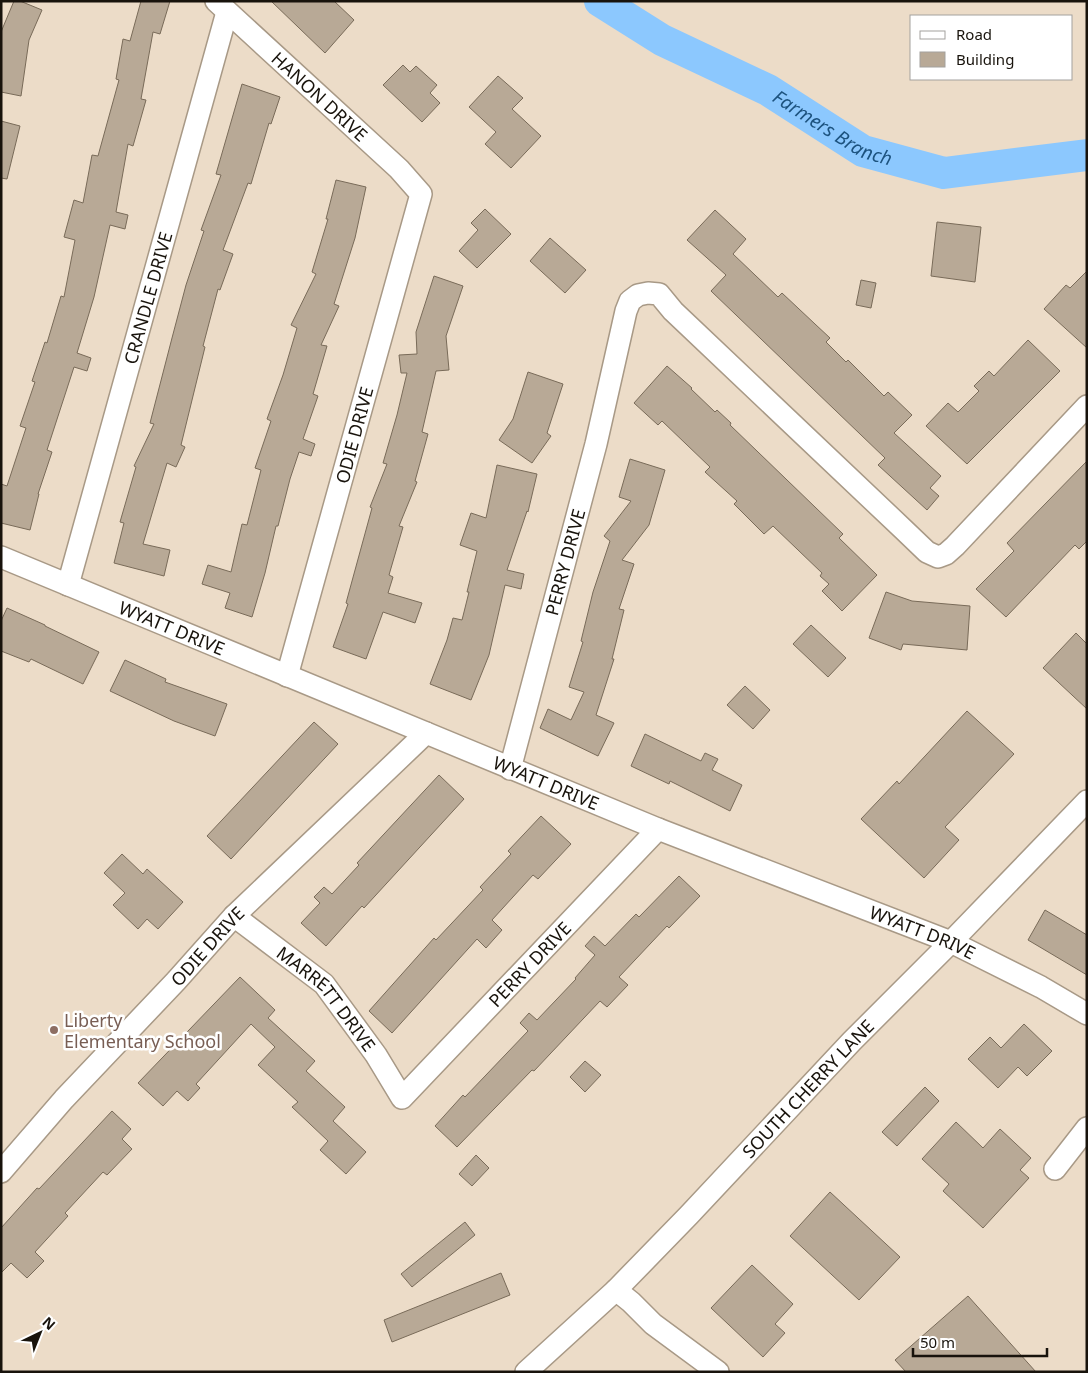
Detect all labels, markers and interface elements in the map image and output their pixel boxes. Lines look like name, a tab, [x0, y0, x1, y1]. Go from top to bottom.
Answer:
legend	[910, 15, 1073, 80]
text: Road	[956, 24, 992, 44]
street label: HANON DRIVE	[267, 46, 373, 147]
text: Building	[956, 49, 1014, 69]
water label: Farmers Branch	[768, 84, 895, 171]
street label: CRANDLE DRIVE	[118, 229, 177, 367]
street label: ODIE DRIVE	[330, 384, 378, 486]
street label: PERRY DRIVE	[539, 506, 590, 618]
street label: WYATT DRIVE	[115, 595, 228, 660]
street label: WYATT DRIVE	[490, 750, 603, 815]
street label: WYATT DRIVE	[866, 900, 980, 964]
street label: ODIE DRIVE	[165, 901, 249, 991]
street label: PERRY DRIVE	[483, 916, 576, 1012]
street label: MARRETT DRIVE	[272, 941, 381, 1056]
place label: Liberty Elementary School	[64, 1008, 221, 1053]
street label: SOUTH CHERRY LANE	[737, 1014, 879, 1163]
marker: Liberty Elementary School	[48, 1024, 60, 1036]
north arrow	[15, 1308, 65, 1358]
text: N	[39, 1312, 60, 1334]
scale bar	[913, 1326, 1047, 1358]
text: 50 m	[920, 1332, 955, 1352]

